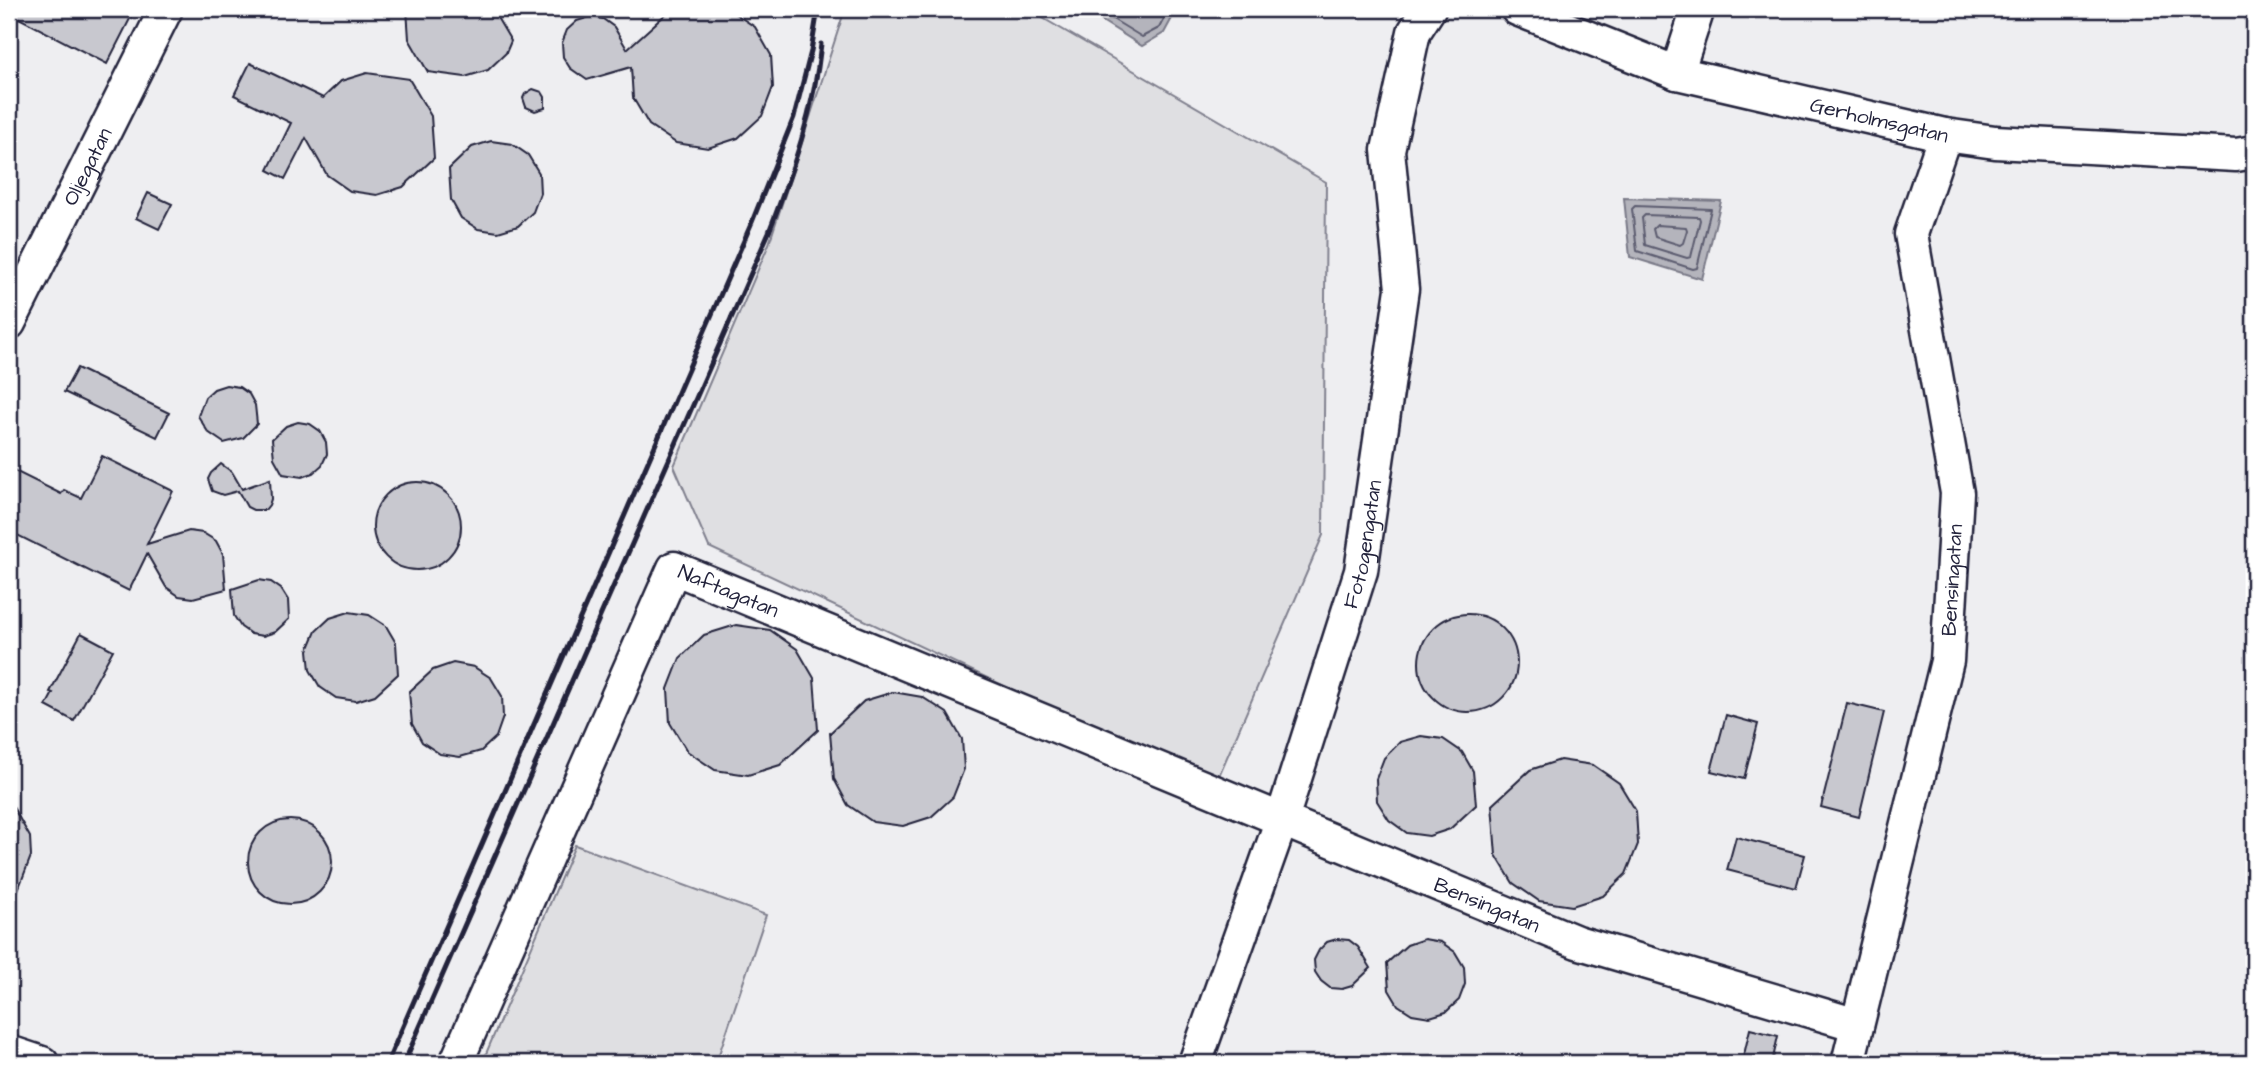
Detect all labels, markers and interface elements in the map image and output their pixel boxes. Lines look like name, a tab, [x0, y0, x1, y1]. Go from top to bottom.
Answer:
street label: Gerholmsgatan	[1807, 90, 1951, 150]
street label: Oljegatan	[56, 123, 119, 211]
street label: Fotogengatan	[1336, 478, 1389, 612]
street label: Bensingatan	[1935, 523, 1970, 637]
street label: Naftagatan	[674, 557, 783, 625]
street label: Bensingatan	[1430, 870, 1544, 940]

